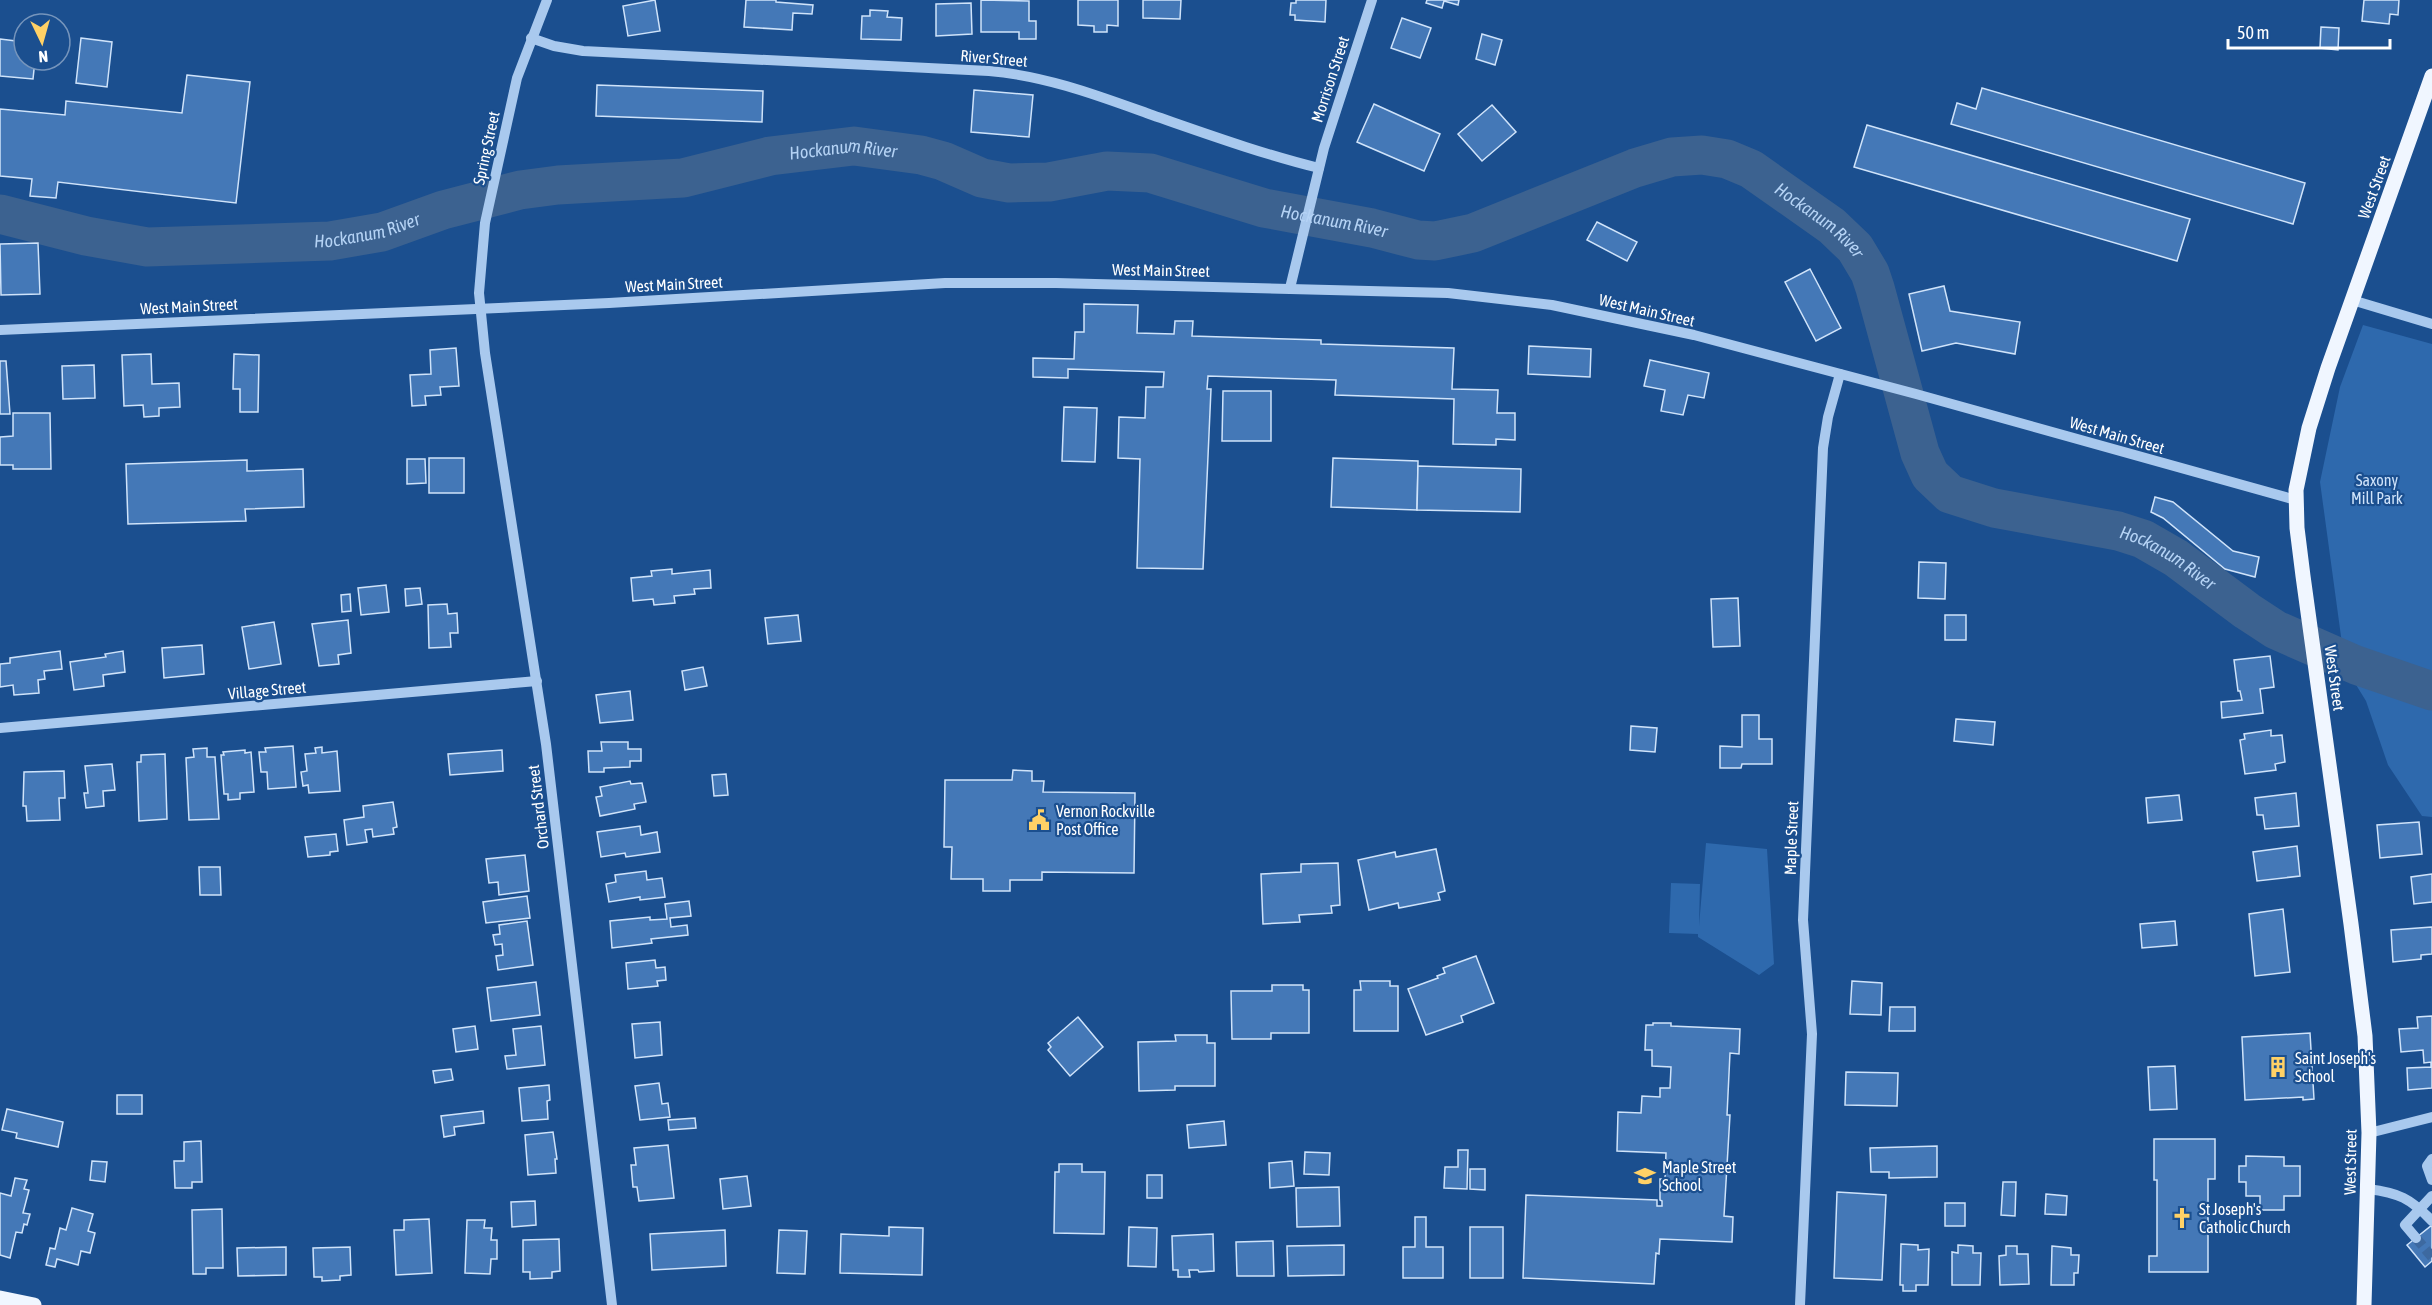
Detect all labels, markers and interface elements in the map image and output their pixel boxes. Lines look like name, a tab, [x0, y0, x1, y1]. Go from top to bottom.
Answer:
north arrow	[12, 12, 72, 72]
scale bar	[2228, 12, 2390, 50]
text: 50 m	[2237, 22, 2269, 43]
street label: Morrison Street	[1308, 33, 1353, 124]
street label: River Street	[960, 46, 1029, 70]
text: N	[38, 48, 49, 66]
street label: Spring Street	[469, 109, 504, 187]
water label: Hockanum River	[788, 134, 899, 164]
street label: West Street	[2354, 153, 2394, 221]
water label: Hockanum River	[1771, 178, 1869, 261]
water label: Hockanum River	[1279, 200, 1391, 242]
water label: Hockanum River	[314, 208, 423, 252]
street label: West Main Street	[1112, 260, 1210, 280]
street label: West Main Street	[625, 272, 724, 296]
street label: West Main Street	[1597, 290, 1697, 330]
street label: West Main Street	[140, 294, 239, 318]
street label: West Main Street	[2068, 413, 2167, 457]
park label: Saxony Mill Park	[2351, 471, 2403, 507]
water label: Hockanum River	[2117, 521, 2220, 594]
street label: West Street	[2321, 644, 2349, 712]
street label: Village Street	[227, 678, 307, 703]
street label: Orchard Street	[524, 763, 552, 850]
street label: Maple Street	[1781, 800, 1802, 876]
place label: Vernon Rockville Post Office	[1056, 802, 1155, 838]
public building icon: Vernon Rockville Post Office	[1027, 808, 1051, 832]
place label: Saint Joseph's School	[2295, 1049, 2377, 1085]
building icon: Saint Joseph's School	[2266, 1055, 2290, 1079]
street label: West Street	[2340, 1128, 2360, 1195]
place label: Maple Street School	[1662, 1158, 1737, 1194]
school or university icon: Maple Street School	[1633, 1164, 1657, 1188]
place label: St Joseph's Catholic Church	[2199, 1200, 2291, 1236]
church icon: St Joseph's Catholic Church	[2170, 1206, 2194, 1230]

